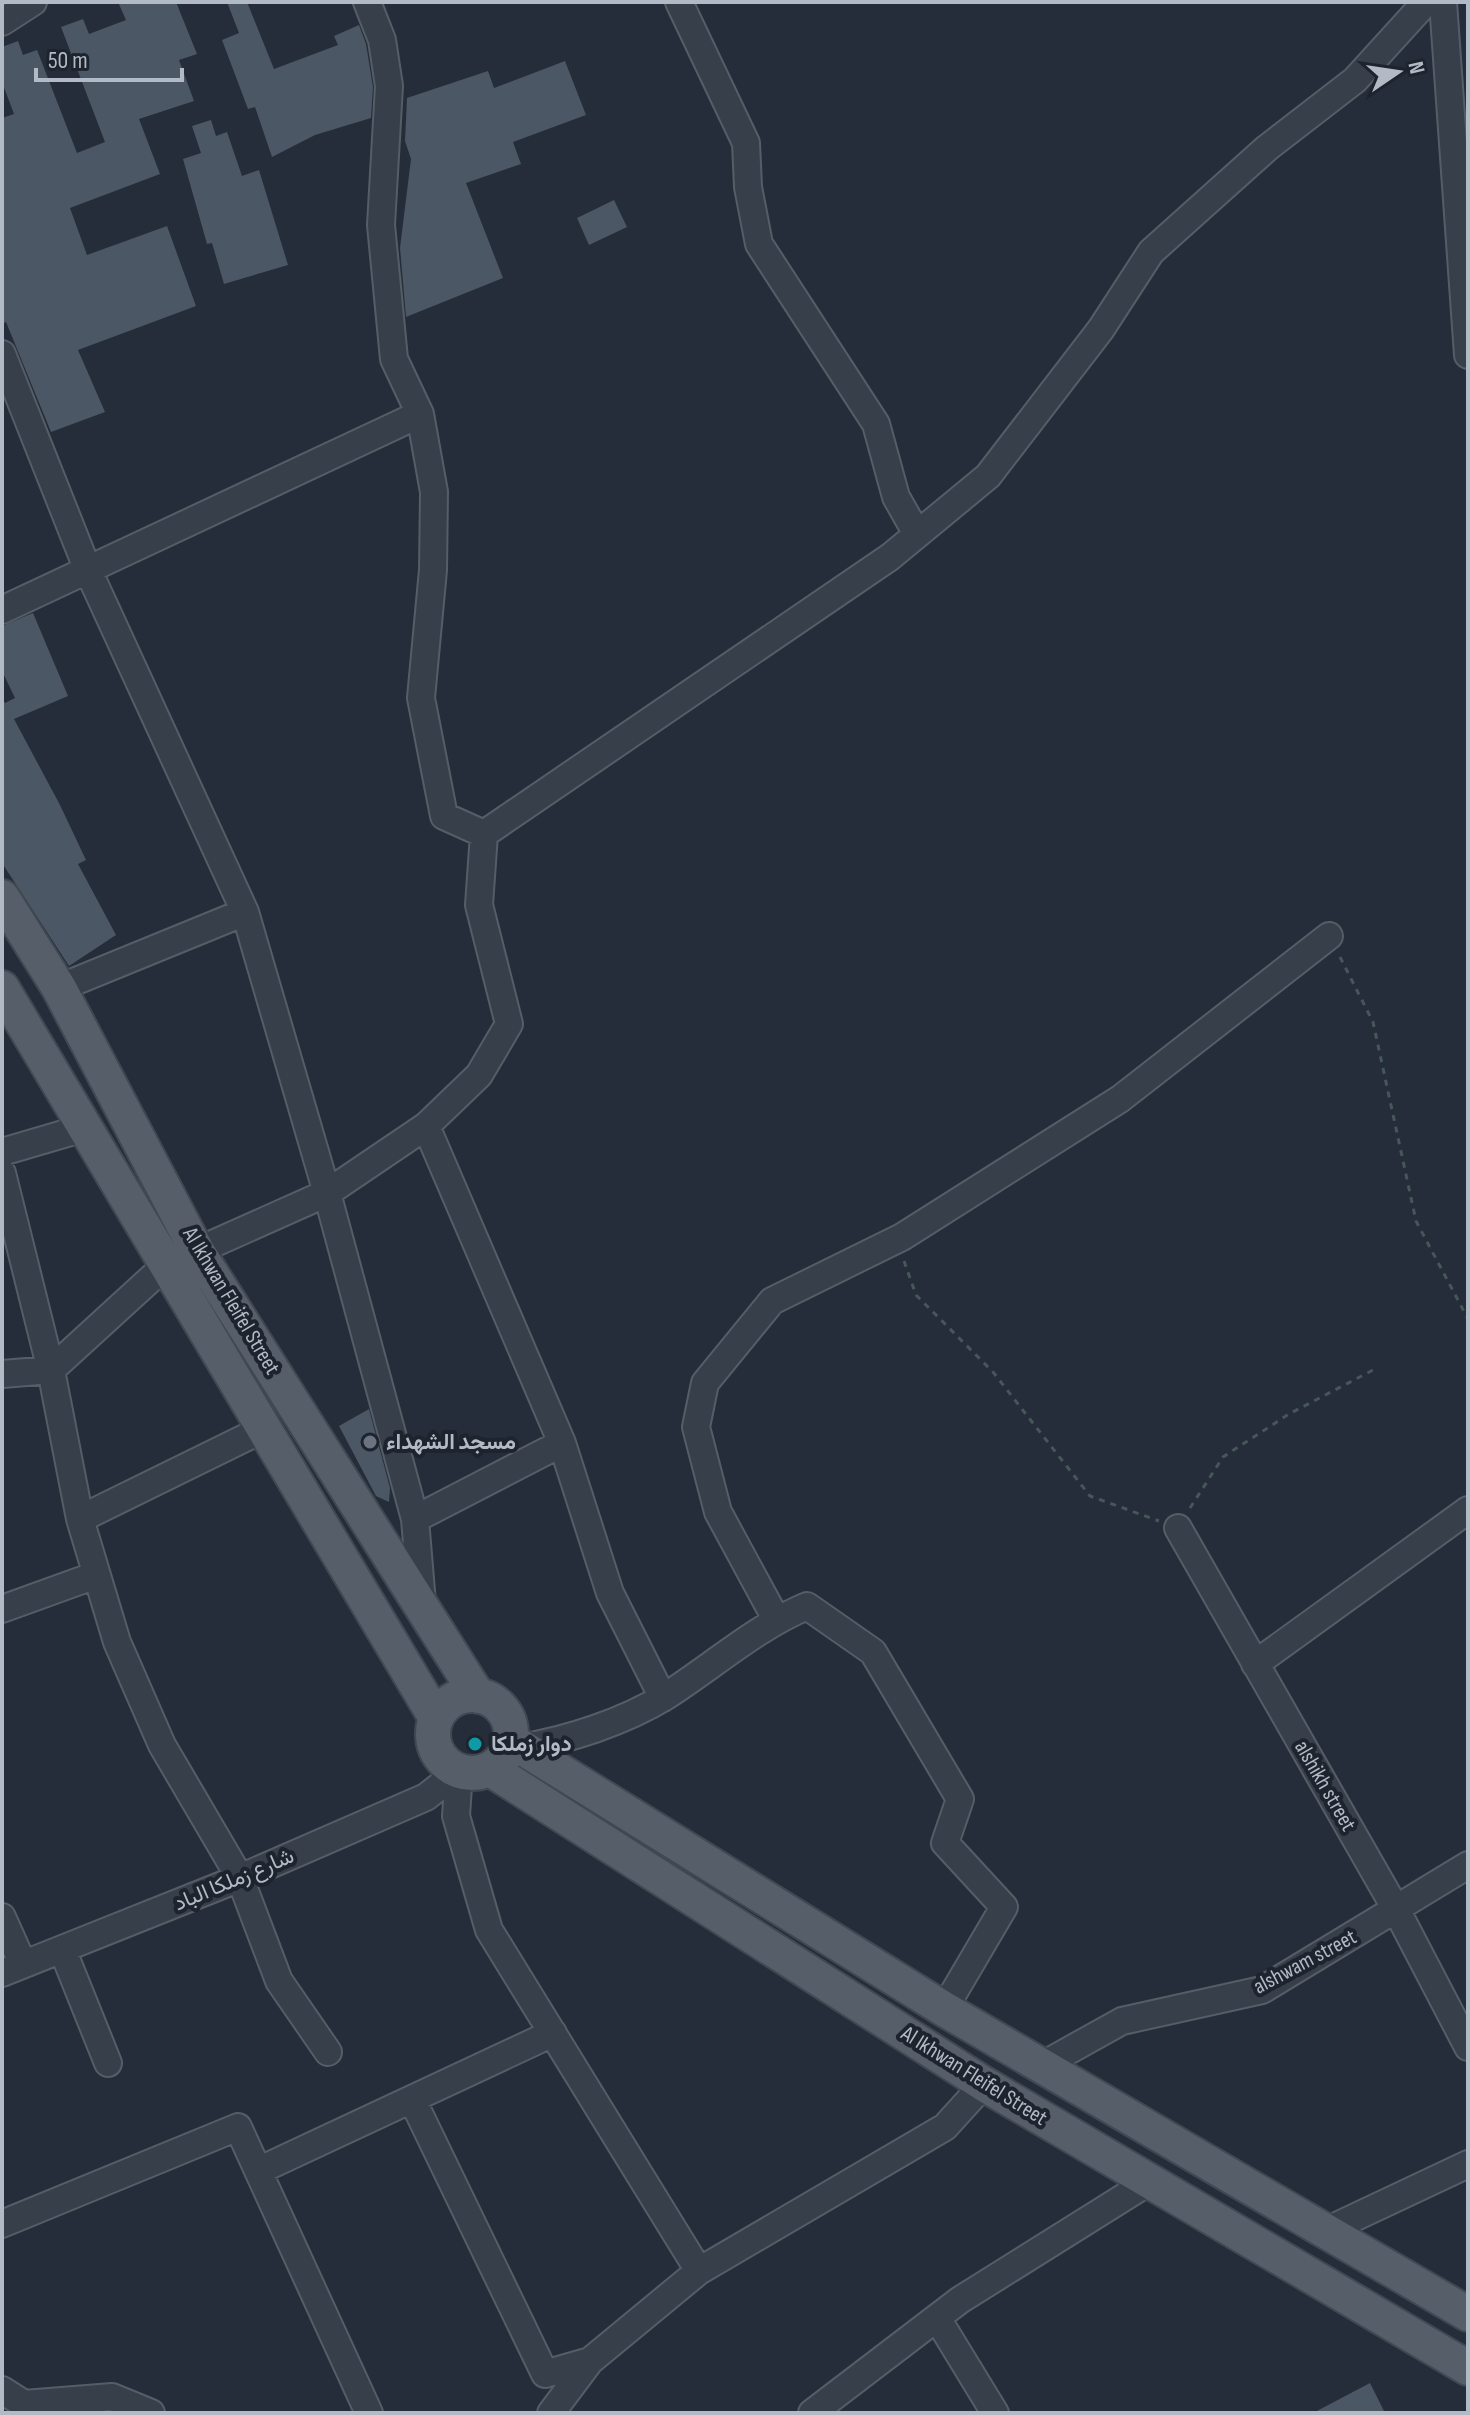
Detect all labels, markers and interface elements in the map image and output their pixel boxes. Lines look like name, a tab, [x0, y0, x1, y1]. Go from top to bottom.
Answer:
scale bar	[36, 32, 182, 82]
north arrow	[1358, 32, 1438, 112]
text: 50 m	[48, 46, 88, 75]
text: N	[1402, 59, 1431, 77]
street label: Al Ikhwan Fleifel Street	[176, 1222, 286, 1380]
place label: مسجد الشهداء	[386, 1429, 516, 1456]
marker: مسجد الشهداء	[361, 1433, 379, 1451]
place label: دوار زملكا	[491, 1731, 572, 1758]
marker: دوار زملكا	[466, 1735, 484, 1753]
street label: alshikh street	[1288, 1736, 1362, 1836]
street label: شارع زملكا الباد	[170, 1843, 298, 1917]
street label: alshwam street	[1249, 1923, 1361, 2000]
street label: Al Ikhwan Fleifel Street	[895, 2020, 1052, 2132]

